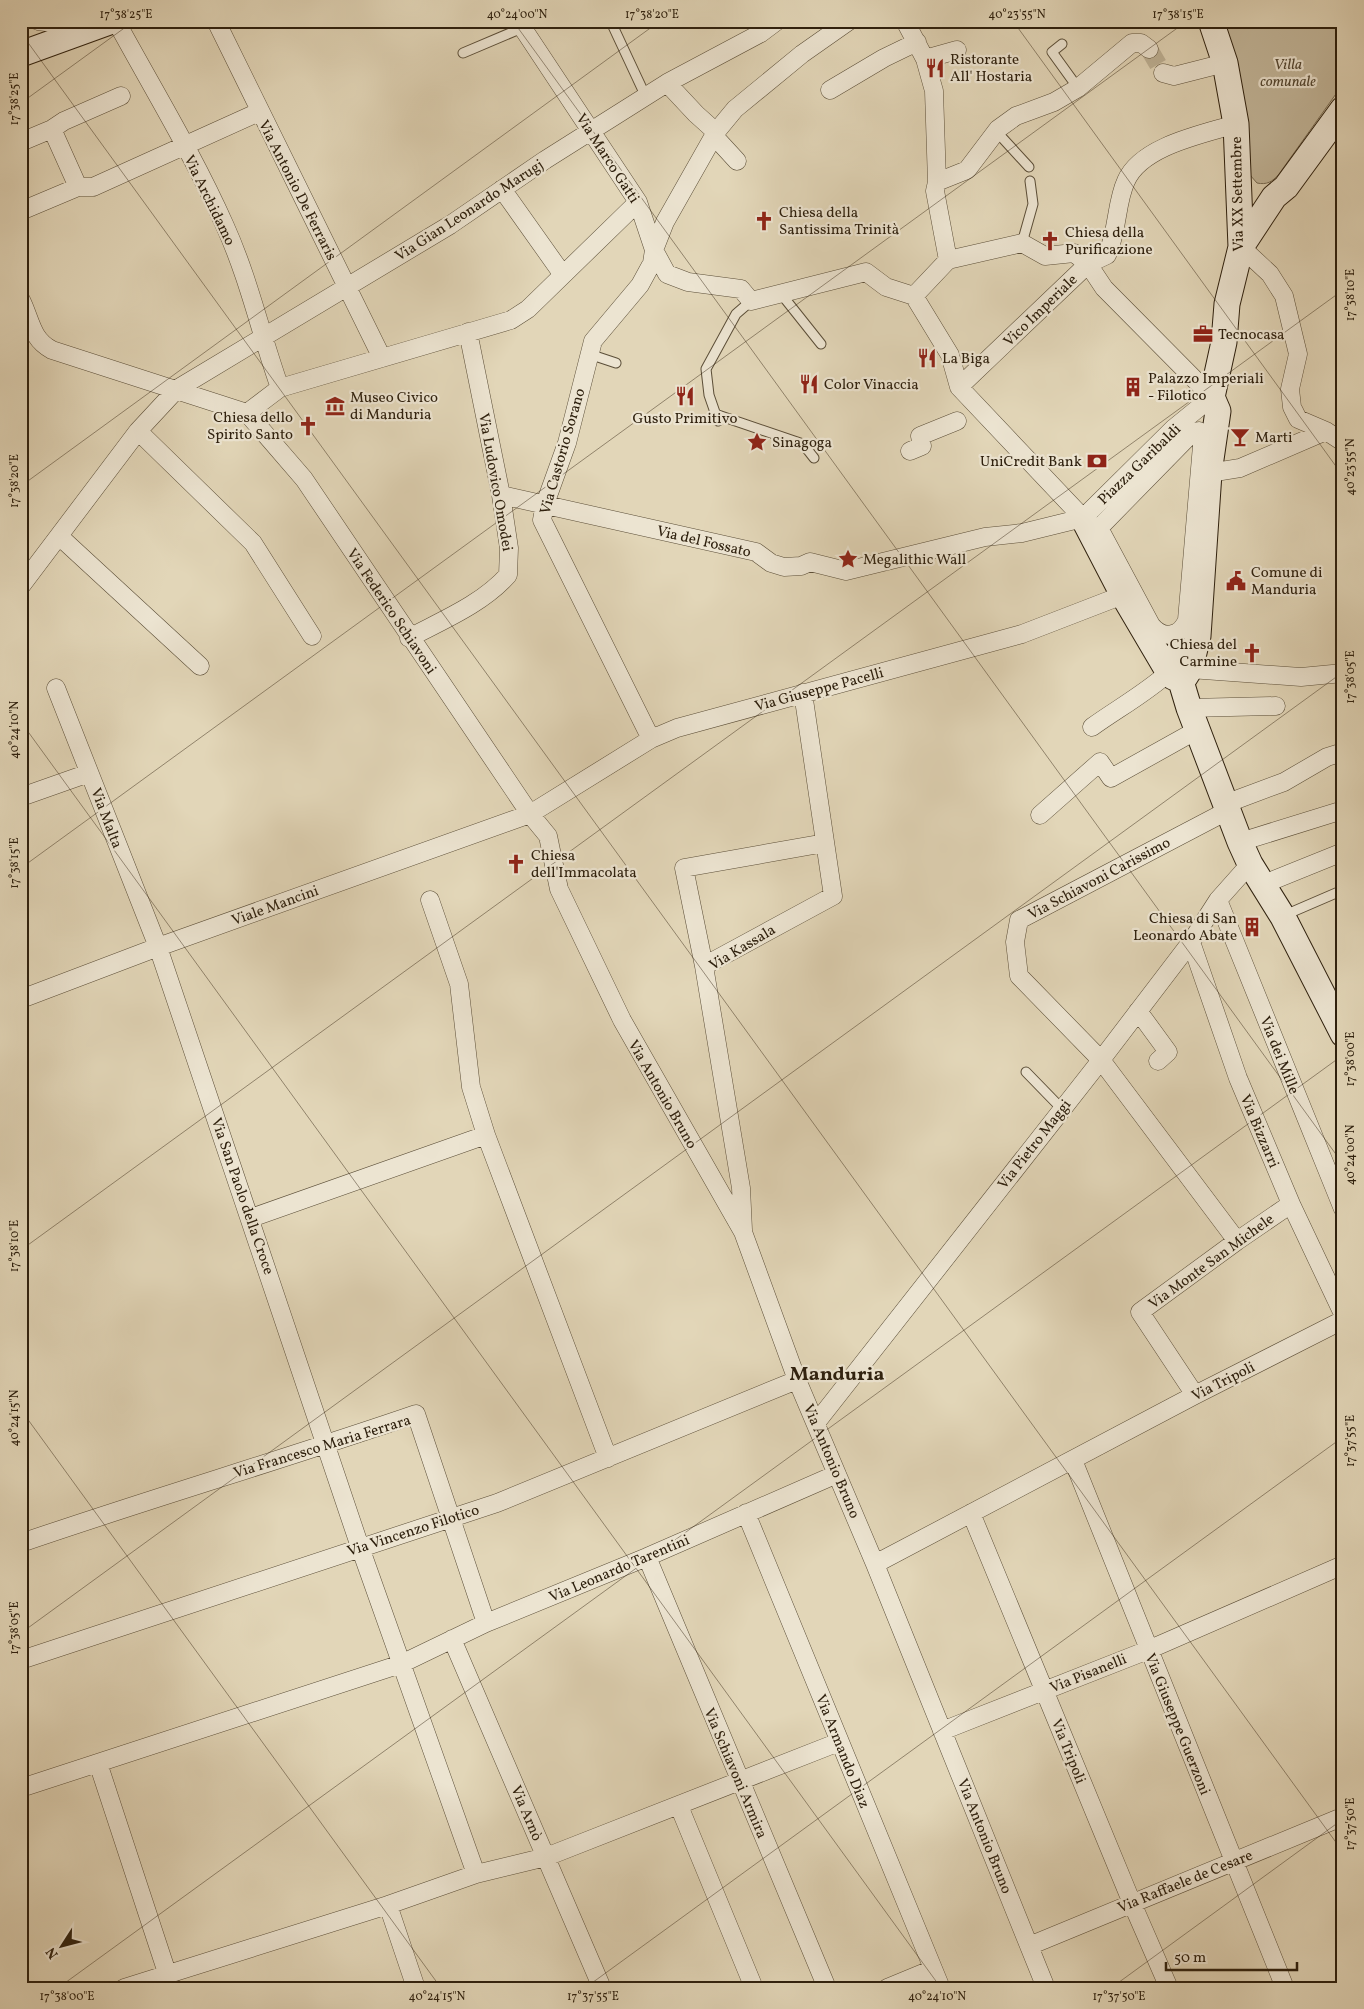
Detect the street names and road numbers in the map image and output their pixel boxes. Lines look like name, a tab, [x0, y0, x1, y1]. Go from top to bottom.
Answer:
street label: Via Marco Gatti	[570, 110, 644, 208]
street label: Via Antonio De Ferraris	[252, 117, 341, 264]
street label: Via XX Settembre	[1227, 136, 1250, 252]
street label: Via Archidamo	[178, 152, 240, 249]
street label: Via Gian Leonardo Marugj	[391, 155, 548, 267]
street label: Vico Imperiale	[999, 270, 1083, 352]
street label: Via Castorio Sorano	[535, 386, 591, 517]
street label: Via Ludovico Omodei	[472, 411, 517, 553]
street label: Piazza Garibaldi	[1094, 420, 1186, 510]
street label: Via del Fossato	[654, 521, 753, 564]
street label: Via Federico Schiavoni	[341, 545, 441, 679]
street label: Via Giuseppe Pacelli	[753, 663, 886, 718]
street label: Via Malta	[84, 785, 127, 852]
street label: Via Schiavoni Carissimo	[1025, 833, 1175, 926]
street label: Viale Mancini	[229, 881, 322, 932]
street label: Via Kassala	[705, 920, 780, 976]
street label: Via dei Mille	[1253, 1014, 1304, 1098]
street label: Via Antonio Bruno	[622, 1036, 701, 1153]
street label: Via Bizzarri	[1234, 1092, 1284, 1172]
street label: Via Pietro Maggi	[993, 1096, 1077, 1194]
street label: Via San Paolo della Croce	[205, 1115, 278, 1278]
street label: Via Monte San Michele	[1145, 1209, 1279, 1315]
street label: Via Tripoli	[1188, 1357, 1259, 1407]
street label: Via Antonio Bruno	[797, 1401, 864, 1522]
street label: Via Francesco Maria Ferrara	[231, 1410, 414, 1484]
street label: Via Vincenzo Filotico	[345, 1500, 482, 1563]
street label: Via Leonardo Tarentini	[546, 1530, 693, 1608]
street label: Via Pisanelli	[1047, 1649, 1130, 1699]
street label: Via Giuseppe Guerzoni	[1139, 1651, 1215, 1799]
street label: Via Armando Diaz	[809, 1692, 874, 1812]
street label: Via Schiavoni Armira	[698, 1705, 772, 1842]
street label: Via Tripoli	[1045, 1716, 1090, 1787]
street label: Via Antonio Bruno	[951, 1776, 1016, 1897]
street label: Via Arnò	[505, 1783, 547, 1845]
street label: Via Raffaele de Cesare	[1115, 1846, 1256, 1919]

